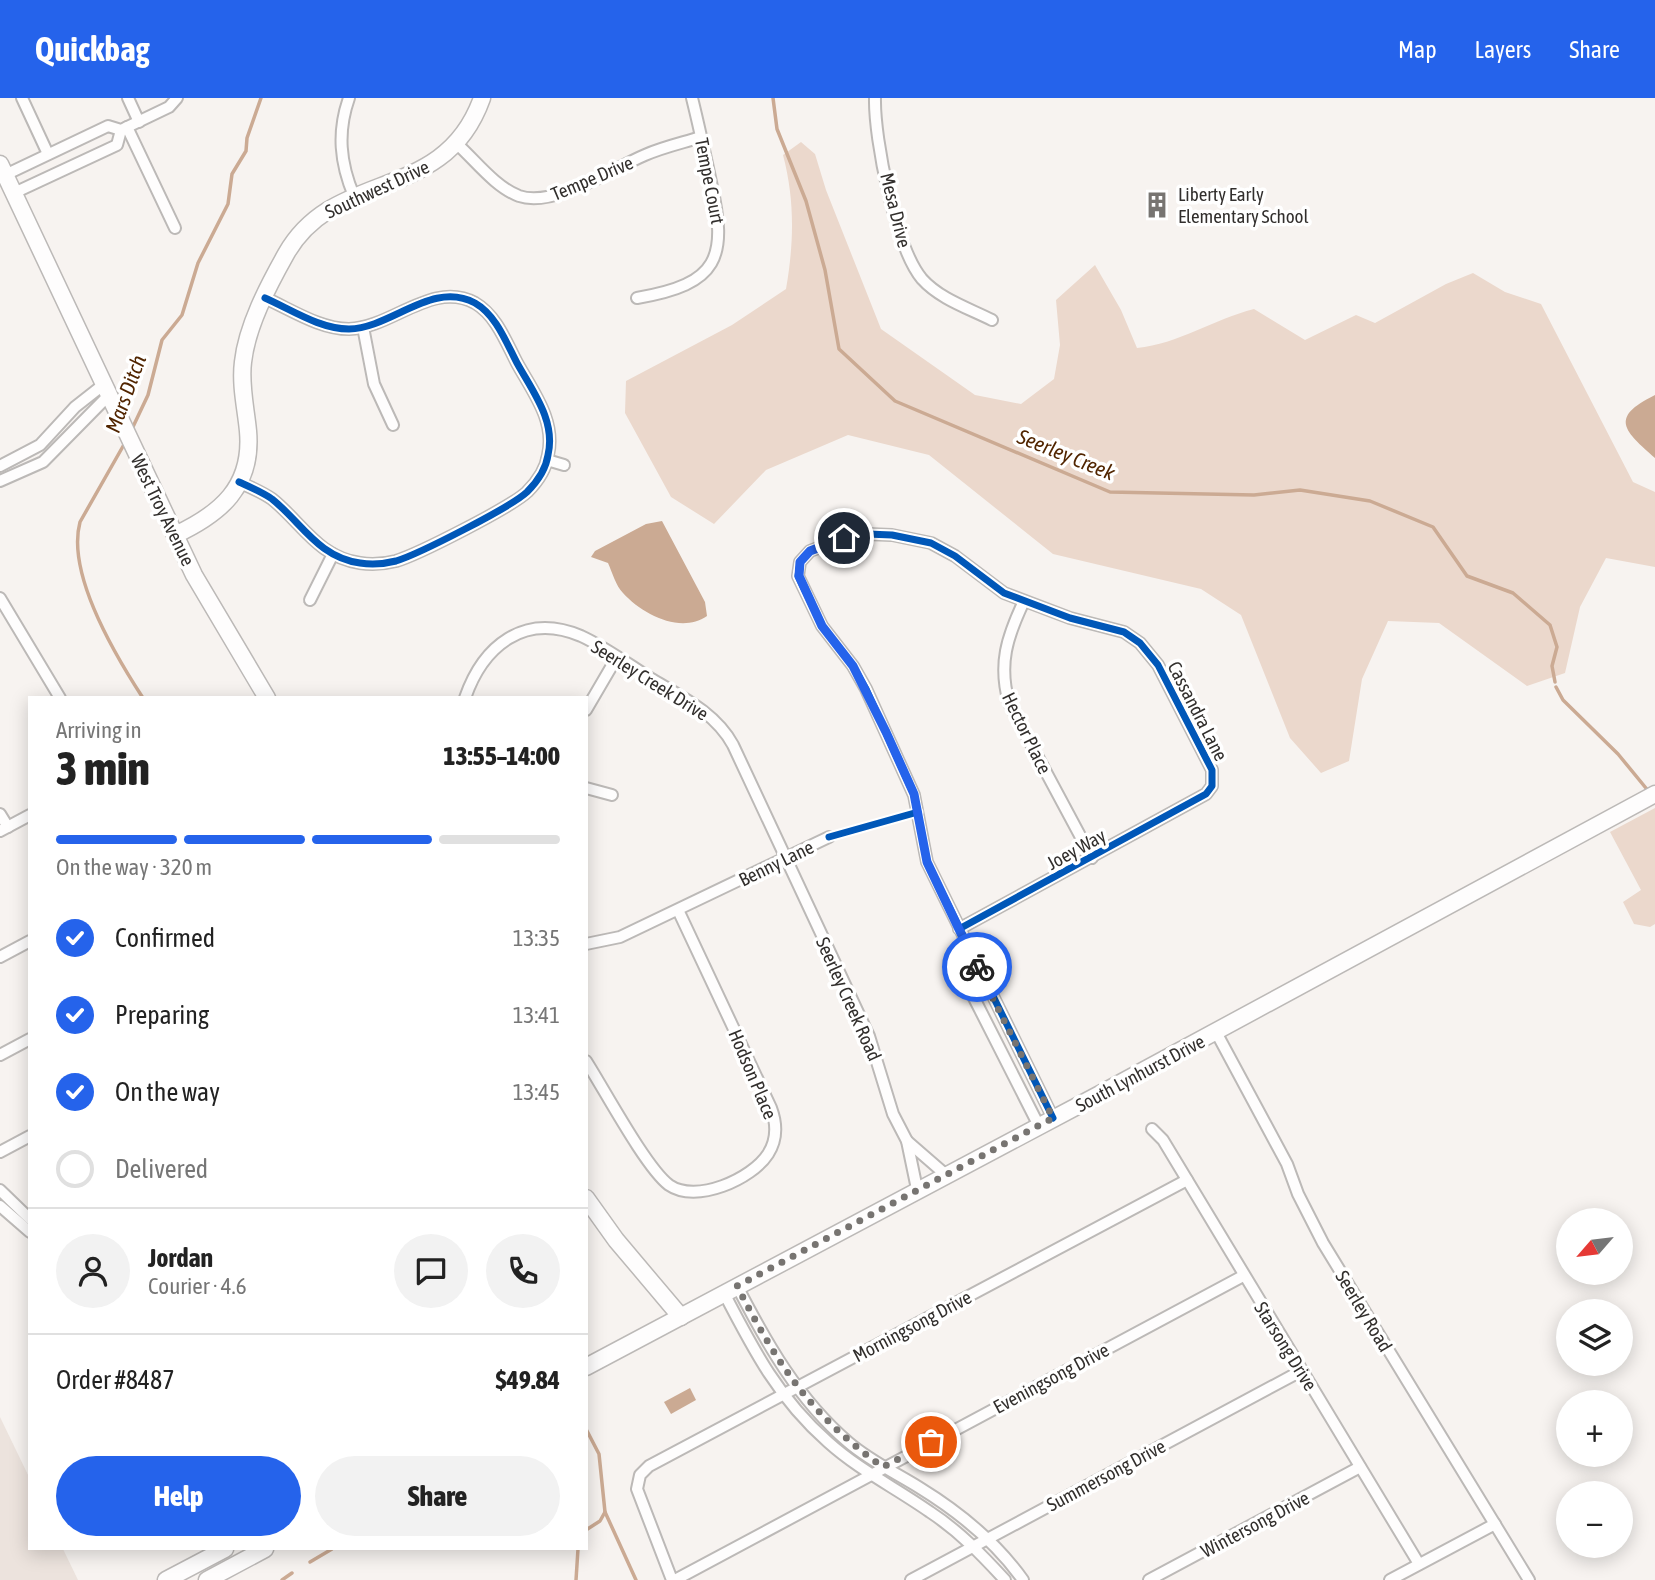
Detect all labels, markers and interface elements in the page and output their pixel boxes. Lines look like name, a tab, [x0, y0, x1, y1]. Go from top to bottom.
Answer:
text: Quickbag	[35, 30, 150, 68]
text: Map	[1398, 36, 1437, 63]
text: Layers	[1475, 36, 1531, 63]
text: Share	[1569, 36, 1620, 63]
street label: Tempe Court	[691, 136, 729, 226]
street label: Tempe Drive	[548, 151, 636, 205]
street label: Southwest Drive	[321, 155, 433, 223]
street label: Mesa Drive	[876, 170, 916, 250]
place label: Liberty Early Elementary School	[1178, 183, 1309, 227]
building icon: Liberty Early Elementary School	[1142, 190, 1172, 220]
water label: Mars Ditch	[100, 352, 150, 436]
water label: Seerley Creek	[1013, 423, 1119, 485]
street label: West Troy Avenue	[127, 451, 199, 569]
pin	[814, 508, 874, 568]
icon: home	[825, 519, 863, 557]
street label: Seerley Creek Drive	[588, 635, 712, 725]
street label: Cassandra Lane	[1164, 658, 1232, 764]
street label: Hector Place	[998, 689, 1056, 777]
text: Arriving in	[56, 717, 142, 743]
text: 13:55–14:00	[443, 741, 560, 771]
text: 3 min	[56, 742, 150, 795]
street label: Joey Way	[1043, 824, 1109, 874]
street label: Benny Lane	[735, 835, 817, 891]
text: On the way · 320 m	[56, 854, 212, 880]
icon: check	[56, 919, 94, 957]
text: Confirmed	[115, 923, 215, 953]
text: 13:35	[513, 925, 560, 951]
courier	[942, 932, 1012, 1002]
street label: Seerley Creek Road	[812, 934, 886, 1064]
icon: bike	[958, 948, 996, 986]
icon: check	[56, 996, 94, 1034]
text: Preparing	[115, 1000, 209, 1030]
text: 13:41	[513, 1002, 560, 1028]
street label: Hodson Place	[724, 1026, 782, 1122]
street label: South Lynhurst Drive	[1072, 1030, 1208, 1116]
icon: check	[56, 1073, 94, 1111]
text: On the way	[115, 1077, 220, 1107]
text: 13:45	[513, 1079, 560, 1105]
text: Delivered	[115, 1154, 208, 1184]
north arrow	[1556, 1208, 1633, 1284]
map controls	[1556, 1208, 1633, 1558]
button: person	[56, 1234, 130, 1308]
button: chat	[394, 1234, 468, 1308]
button: phone	[486, 1234, 560, 1308]
text: Jordan	[148, 1243, 213, 1273]
street label: Seerley Road	[1331, 1266, 1397, 1356]
text: Courier · 4.6	[148, 1273, 247, 1299]
street label: Morningsong Drive	[849, 1286, 975, 1366]
street label: Starsong Drive	[1250, 1298, 1322, 1394]
button: layers	[1556, 1299, 1633, 1376]
street label: Eveningsong Drive	[989, 1338, 1113, 1418]
text: Order #8487	[56, 1365, 175, 1395]
text: $49.84	[496, 1365, 560, 1395]
button: +	[1556, 1390, 1633, 1467]
pin	[901, 1412, 961, 1472]
icon: bag	[912, 1423, 950, 1461]
street label: Summersong Drive	[1043, 1434, 1169, 1516]
button: Help	[56, 1456, 301, 1536]
button: Share	[315, 1456, 560, 1536]
button: −	[1556, 1481, 1633, 1558]
street label: Wintersong Drive	[1197, 1486, 1313, 1562]

